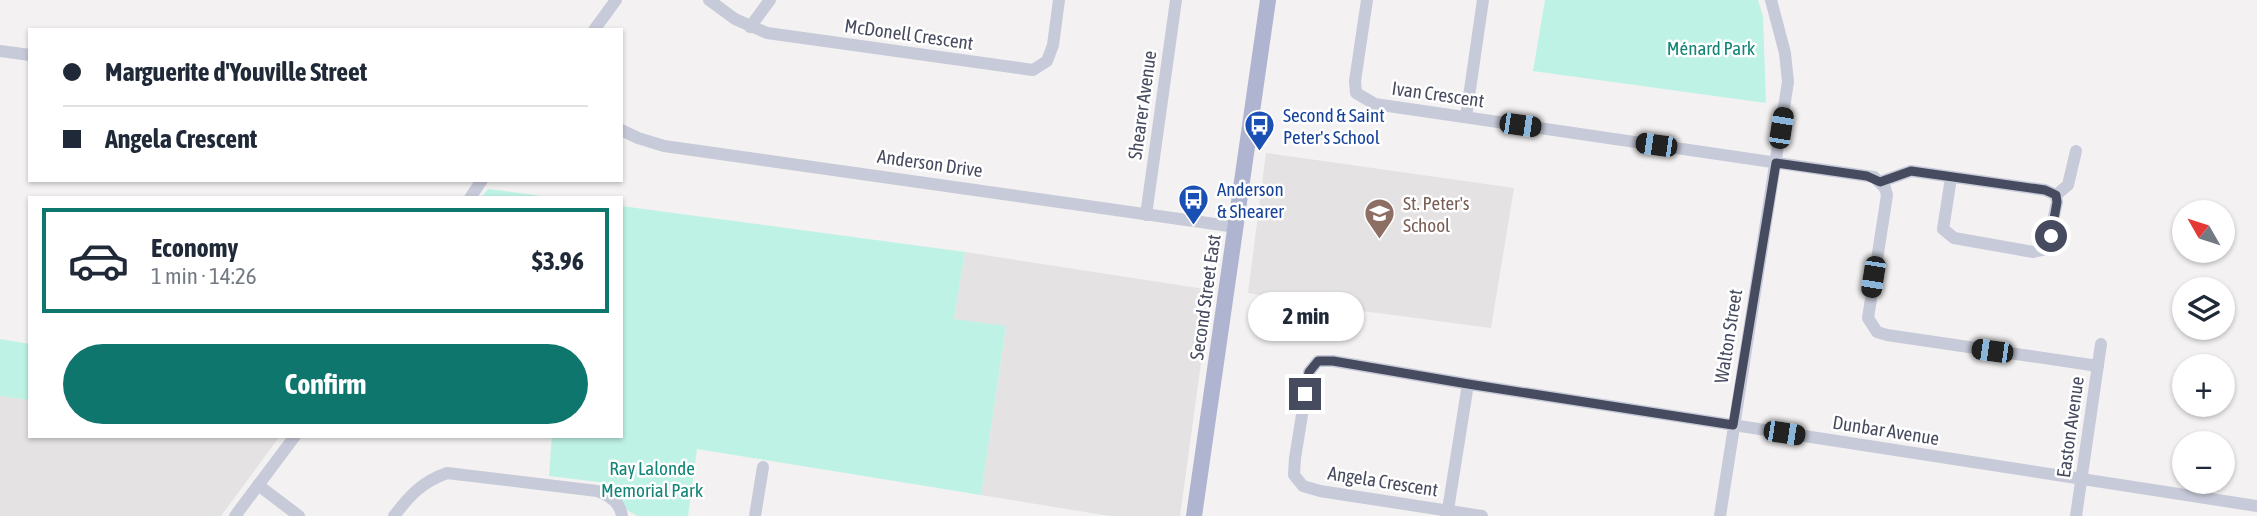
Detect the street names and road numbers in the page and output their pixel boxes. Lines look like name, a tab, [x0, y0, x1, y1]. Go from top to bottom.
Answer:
street label: McDonell Crescent	[843, 14, 975, 54]
street label: Shearer Avenue	[1123, 49, 1161, 161]
street label: Ivan Crescent	[1390, 77, 1486, 111]
street label: Anderson Drive	[876, 145, 984, 181]
street label: Second Street East	[1185, 233, 1225, 361]
street label: Walton Street	[1710, 287, 1746, 385]
street label: Easton Avenue	[2052, 375, 2088, 479]
street label: Dunbar Avenue	[1831, 411, 1941, 449]
street label: Angela Crescent	[1326, 461, 1440, 501]

